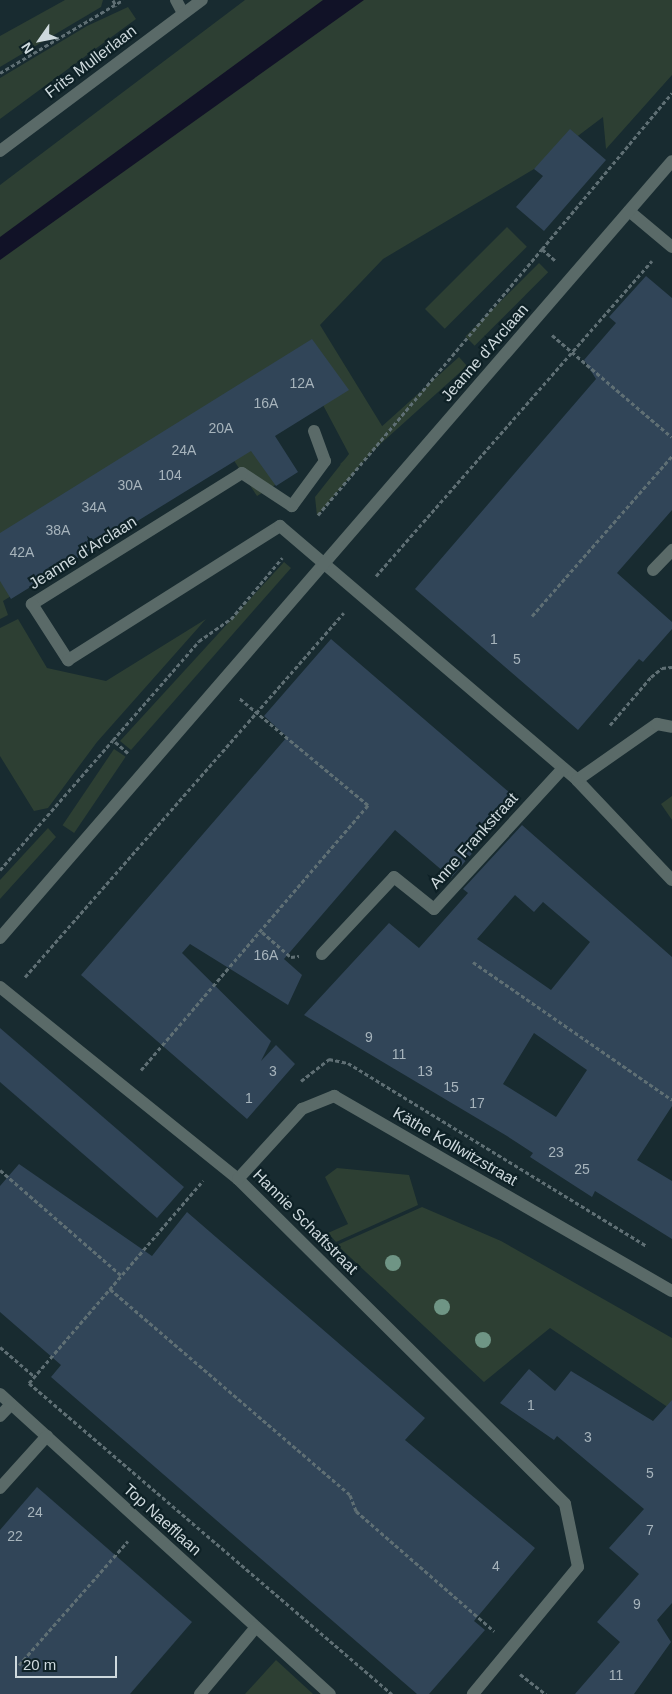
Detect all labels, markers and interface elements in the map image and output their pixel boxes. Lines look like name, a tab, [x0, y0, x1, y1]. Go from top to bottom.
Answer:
north arrow	[15, 15, 65, 65]
street label: Frits Mullerlaan	[42, 21, 140, 103]
text: N	[18, 40, 37, 57]
street label: Jeanne d'Arclaan	[437, 300, 533, 406]
house number: 12A	[290, 375, 314, 391]
house number: 16A	[254, 395, 278, 411]
house number: 20A	[209, 420, 233, 436]
house number: 24A	[172, 442, 196, 458]
house number: 104	[158, 467, 182, 483]
house number: 30A	[118, 477, 142, 493]
house number: 34A	[82, 499, 106, 515]
street label: Jeanne d'Arclaan	[26, 512, 140, 594]
house number: 38A	[46, 522, 70, 538]
house number: 42A	[10, 544, 34, 560]
house number: 1	[490, 631, 498, 647]
house number: 5	[513, 651, 521, 667]
street label: Anne Frankstraat	[426, 789, 522, 893]
house number: 16A	[254, 947, 278, 963]
house number: 9	[365, 1029, 373, 1045]
house number: 11	[392, 1046, 406, 1062]
house number: 3	[269, 1063, 277, 1079]
house number: 13	[417, 1063, 433, 1079]
house number: 15	[443, 1079, 459, 1095]
house number: 1	[245, 1090, 253, 1106]
house number: 17	[469, 1095, 485, 1111]
street label: Käthe Kollwitzstraat	[389, 1104, 521, 1190]
house number: 23	[548, 1144, 564, 1160]
house number: 25	[574, 1161, 590, 1177]
street label: Hannie Schaftstraat	[249, 1166, 361, 1278]
house number: 1	[527, 1397, 535, 1413]
house number: 3	[584, 1429, 592, 1445]
house number: 5	[646, 1465, 654, 1481]
street label: Top Naefflaan	[119, 1480, 205, 1560]
house number: 24	[27, 1504, 43, 1520]
house number: 7	[646, 1522, 654, 1538]
house number: 22	[7, 1528, 23, 1544]
house number: 4	[492, 1558, 500, 1574]
house number: 9	[633, 1596, 641, 1612]
scale bar	[18, 1646, 120, 1678]
text: 20 m	[23, 1656, 56, 1673]
house number: 11	[609, 1667, 623, 1683]

